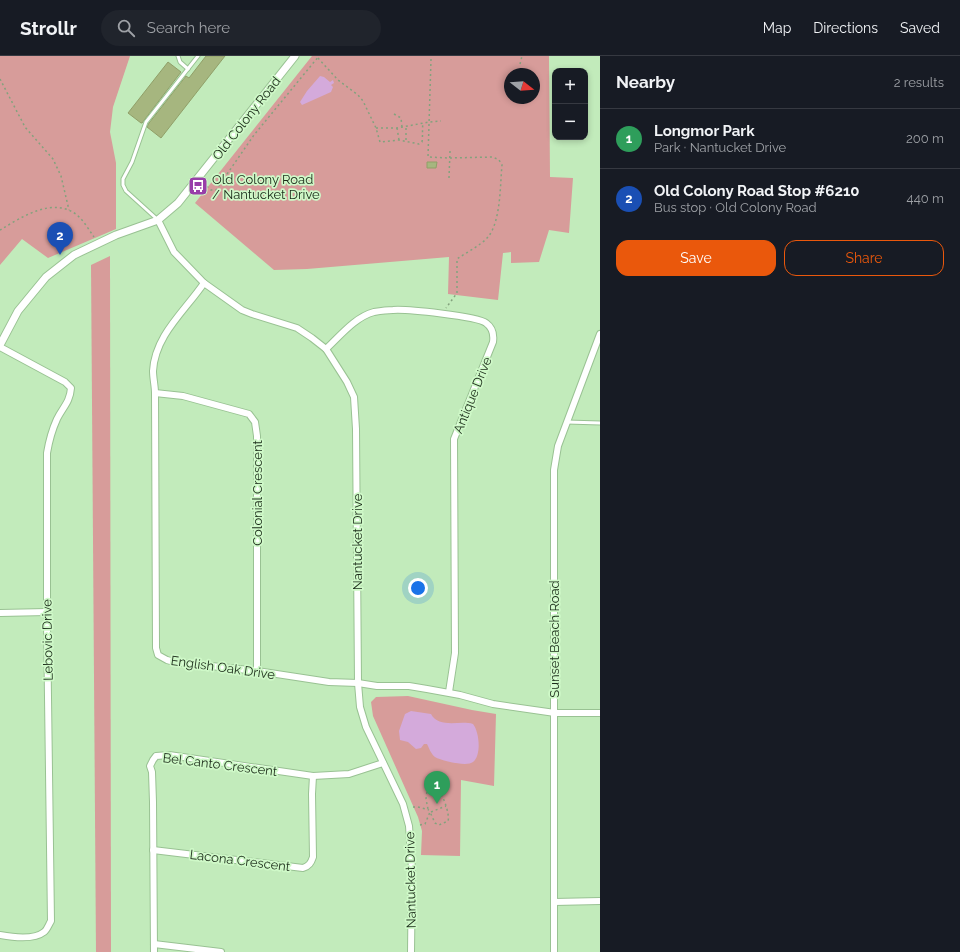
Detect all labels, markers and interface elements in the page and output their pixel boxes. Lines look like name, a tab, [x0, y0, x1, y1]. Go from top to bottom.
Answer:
search box	[101, 10, 381, 46]
text: Strollr	[20, 17, 77, 39]
icon: search	[115, 17, 137, 39]
text: Search here	[147, 19, 230, 37]
text: Map	[763, 20, 791, 36]
text: Directions	[813, 20, 878, 36]
text: Saved	[900, 20, 940, 36]
north arrow	[504, 68, 540, 104]
map controls	[552, 68, 588, 140]
button: +	[552, 68, 588, 104]
text: Nearby	[616, 72, 675, 92]
street label: Old Colony Road	[209, 74, 283, 163]
text: 2 results	[894, 75, 944, 90]
button: −	[552, 104, 588, 140]
text: Longmor Park	[654, 122, 755, 140]
text: 1	[626, 131, 632, 146]
text: 200 m	[906, 131, 944, 146]
text: Park · Nantucket Drive	[654, 140, 786, 155]
place label: Old Colony Road / Nantucket Drive	[212, 172, 320, 202]
bus stop icon: Old Colony Road / Nantucket Drive	[187, 175, 209, 197]
text: Old Colony Road Stop #6210	[654, 182, 860, 200]
text: 2	[625, 191, 633, 206]
text: 440 m	[907, 191, 944, 206]
text: Bus stop · Old Colony Road	[654, 200, 817, 215]
pin: 2	[47, 222, 73, 255]
button: Save	[616, 240, 776, 276]
button: Share	[784, 240, 944, 276]
street label: Antique Drive	[450, 354, 495, 436]
street label: Colonial Crescent	[250, 440, 265, 546]
street label: Nantucket Drive	[350, 493, 365, 590]
your location	[408, 578, 428, 598]
street label: Sunset Beach Road	[547, 580, 562, 698]
street label: Lebovic Drive	[39, 599, 56, 681]
street label: English Oak Drive	[170, 653, 276, 682]
street label: Bel Canto Crescent	[162, 750, 279, 779]
pin: 1	[424, 771, 450, 804]
street label: Nantucket Drive	[402, 831, 419, 928]
street label: Lacona Crescent	[189, 847, 292, 874]

